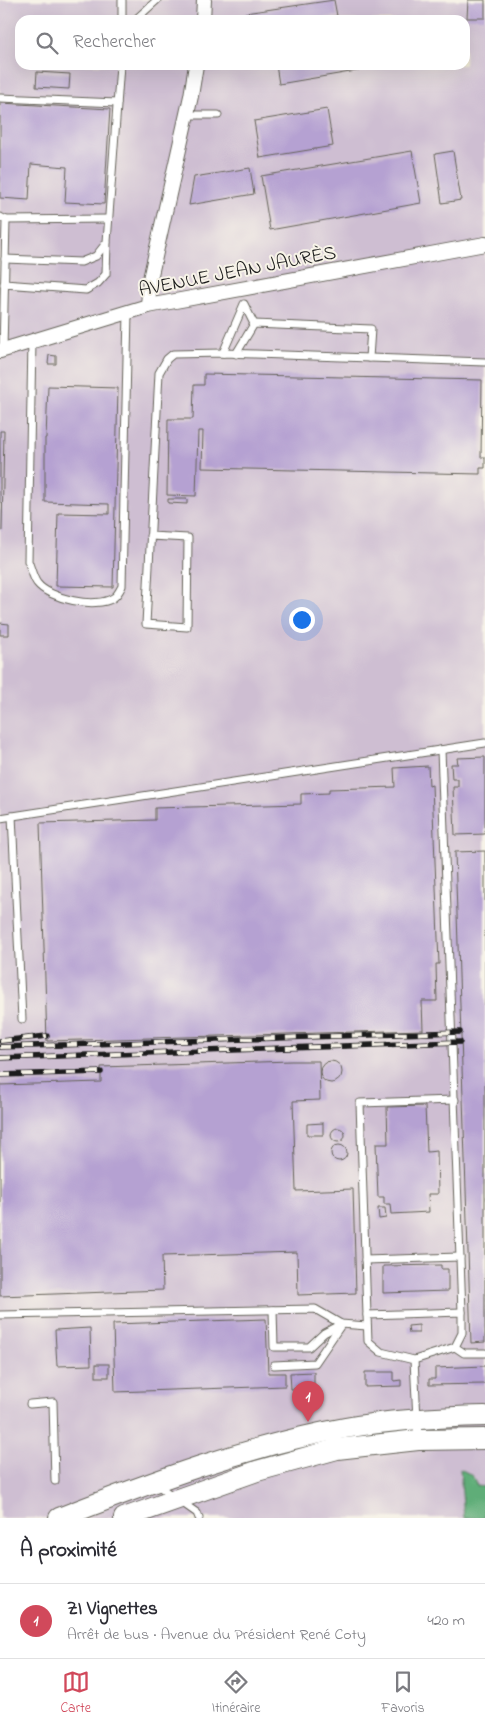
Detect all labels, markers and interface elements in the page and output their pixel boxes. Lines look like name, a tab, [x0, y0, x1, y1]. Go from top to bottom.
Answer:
search box	[15, 15, 470, 70]
icon: search	[33, 29, 61, 57]
text: Rechercher	[73, 29, 156, 56]
street label: AVENUE JEAN JAURÈS	[136, 239, 339, 306]
your location	[289, 607, 315, 633]
pin: 1	[292, 1381, 324, 1422]
text: À proximité	[20, 1536, 117, 1566]
text: ZI Vignettes	[67, 1596, 158, 1623]
text: 1	[33, 1609, 39, 1633]
text: 420 m	[427, 1609, 465, 1633]
text: Arrêt de bus · Avenue du Président René Coty	[67, 1623, 366, 1647]
tab: Carte	[60, 1668, 91, 1719]
tab: Itinéraire	[212, 1668, 260, 1719]
tab: Favoris	[381, 1668, 425, 1719]

